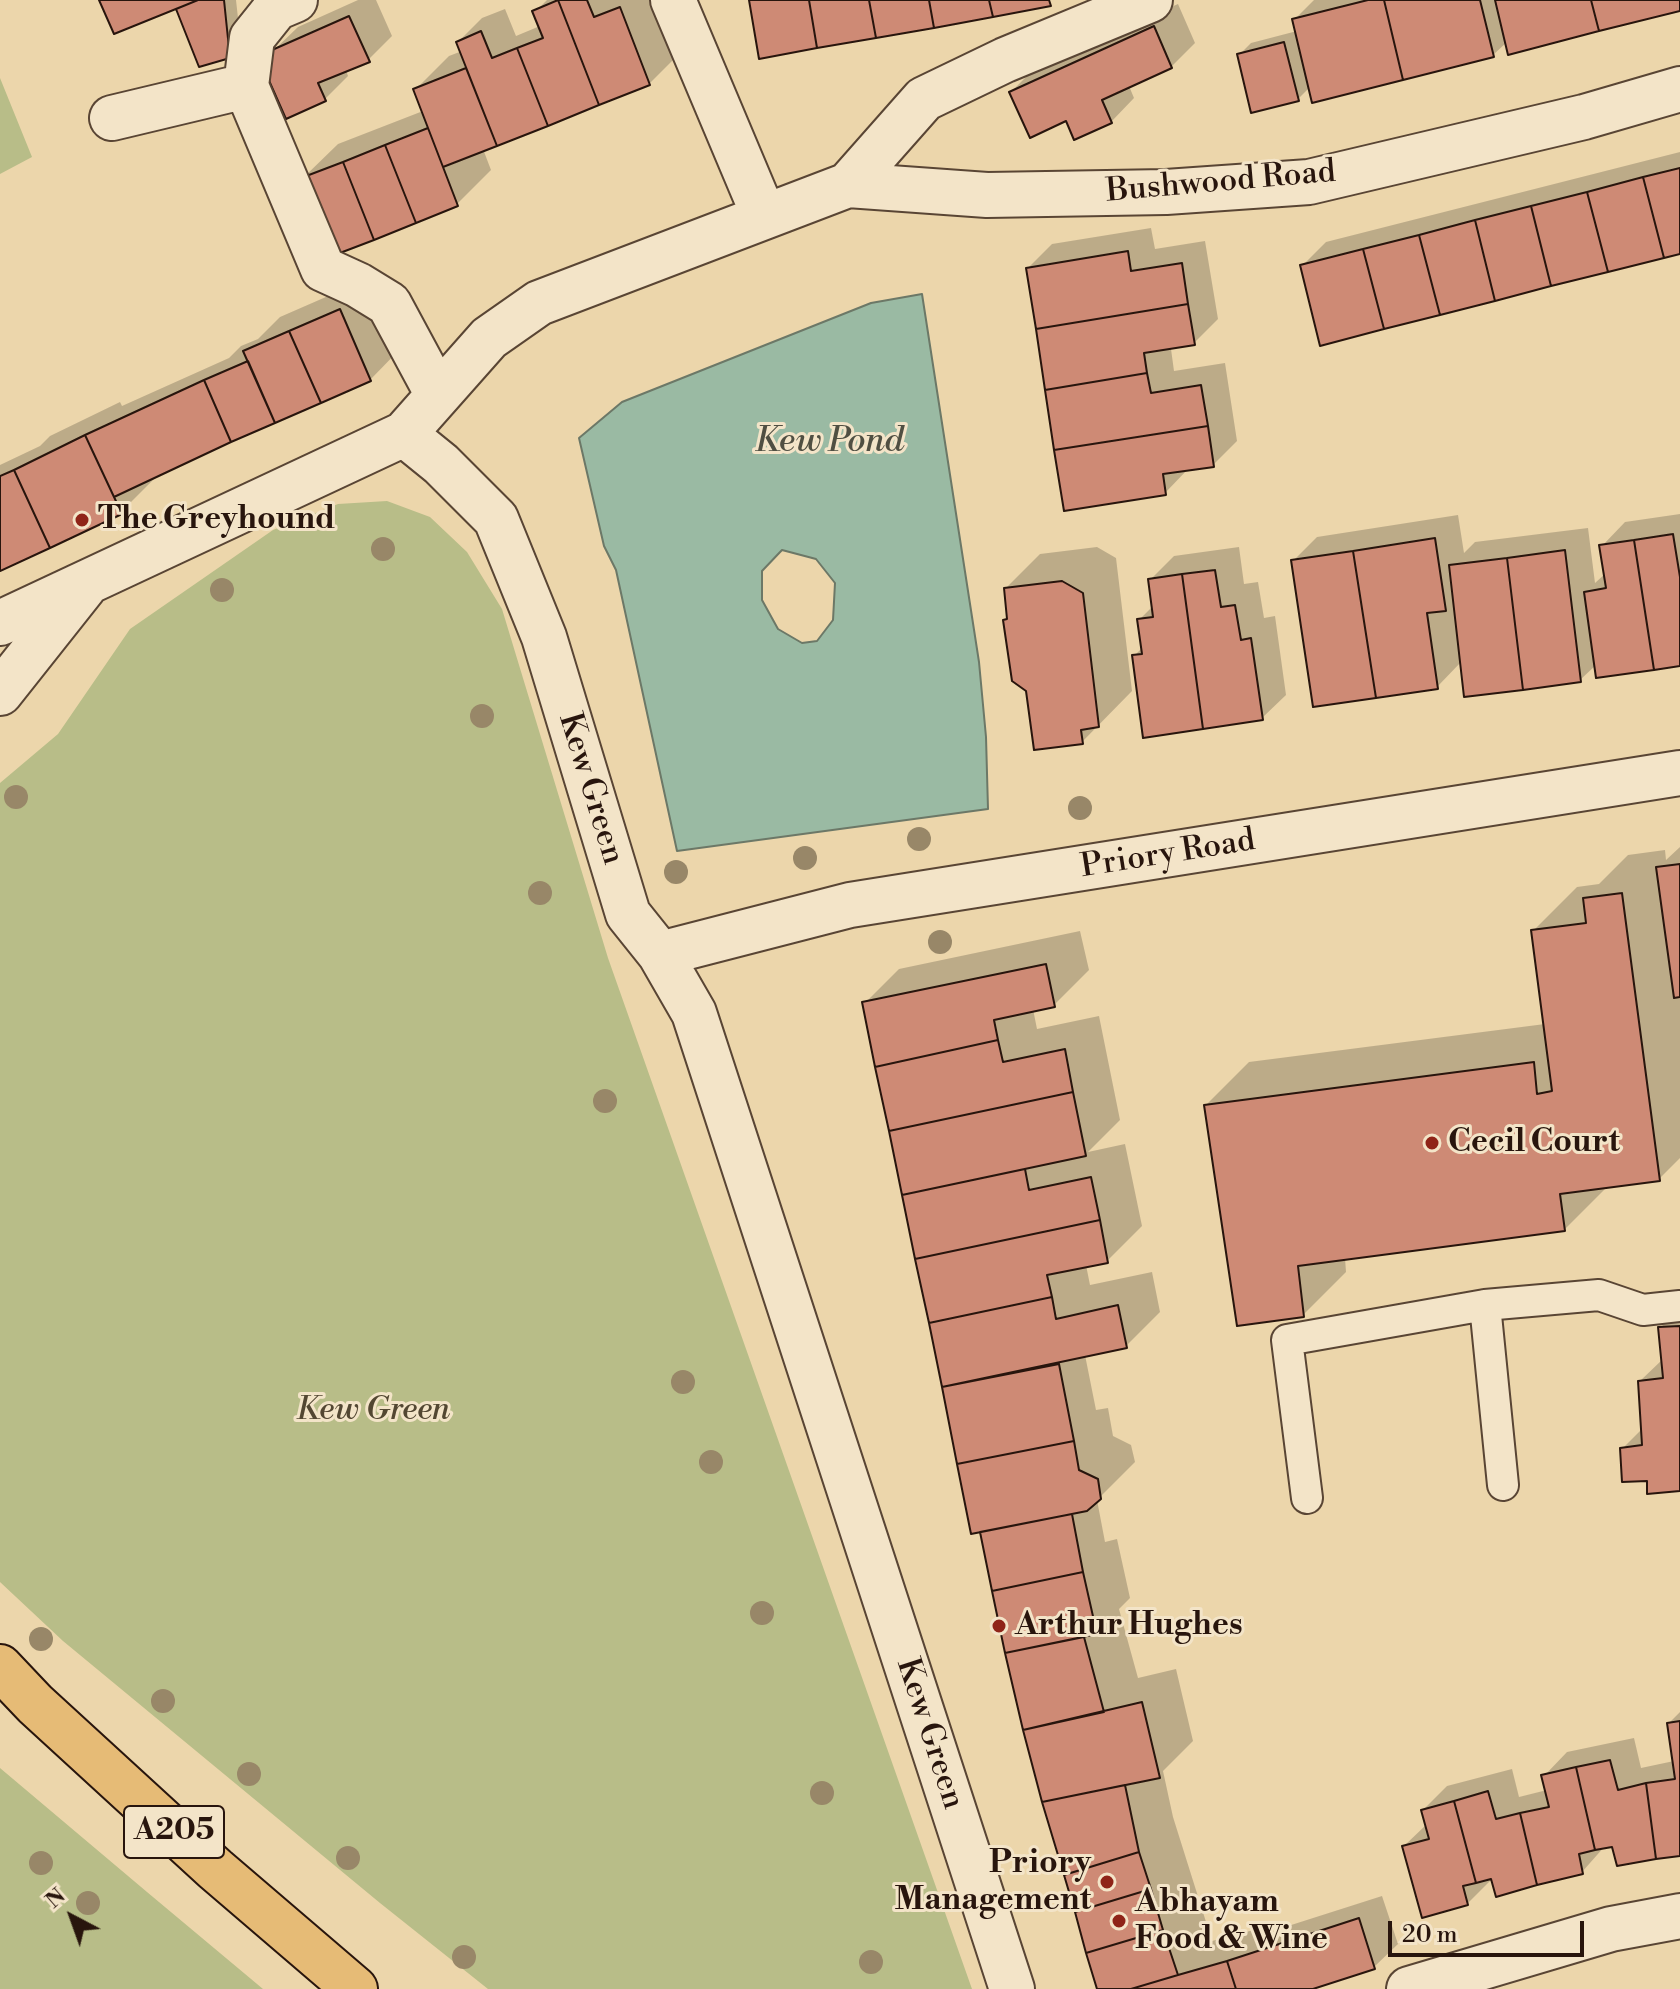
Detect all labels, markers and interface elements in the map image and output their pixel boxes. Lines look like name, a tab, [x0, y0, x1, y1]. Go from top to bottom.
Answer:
street label: Bushwood Road	[1105, 154, 1337, 212]
water label: Kew Pond	[755, 423, 903, 463]
place label: The Greyhound	[98, 501, 335, 539]
marker: The Greyhound	[73, 511, 91, 529]
street label: Kew Green	[549, 709, 631, 869]
street label: Priory Road	[1078, 822, 1258, 888]
place label: Cecil Court	[1448, 1124, 1620, 1162]
marker: Cecil Court	[1423, 1134, 1441, 1152]
park label: Kew Green	[296, 1392, 450, 1430]
place label: Arthur Hughes	[1015, 1607, 1243, 1645]
marker: Arthur Hughes	[990, 1617, 1008, 1635]
street label: Kew Green	[887, 1654, 971, 1814]
road number: A205	[124, 1806, 224, 1858]
place label: Priory Management	[895, 1845, 1091, 1920]
marker: Priory Management	[1098, 1873, 1116, 1891]
north arrow	[32, 1877, 112, 1957]
text: N	[41, 1883, 71, 1914]
place label: Abhayam Food & Wine	[1135, 1884, 1328, 1959]
scale bar	[1392, 1905, 1588, 1955]
marker: Abhayam Food & Wine	[1110, 1912, 1128, 1930]
text: 20 m	[1402, 1920, 1458, 1950]

